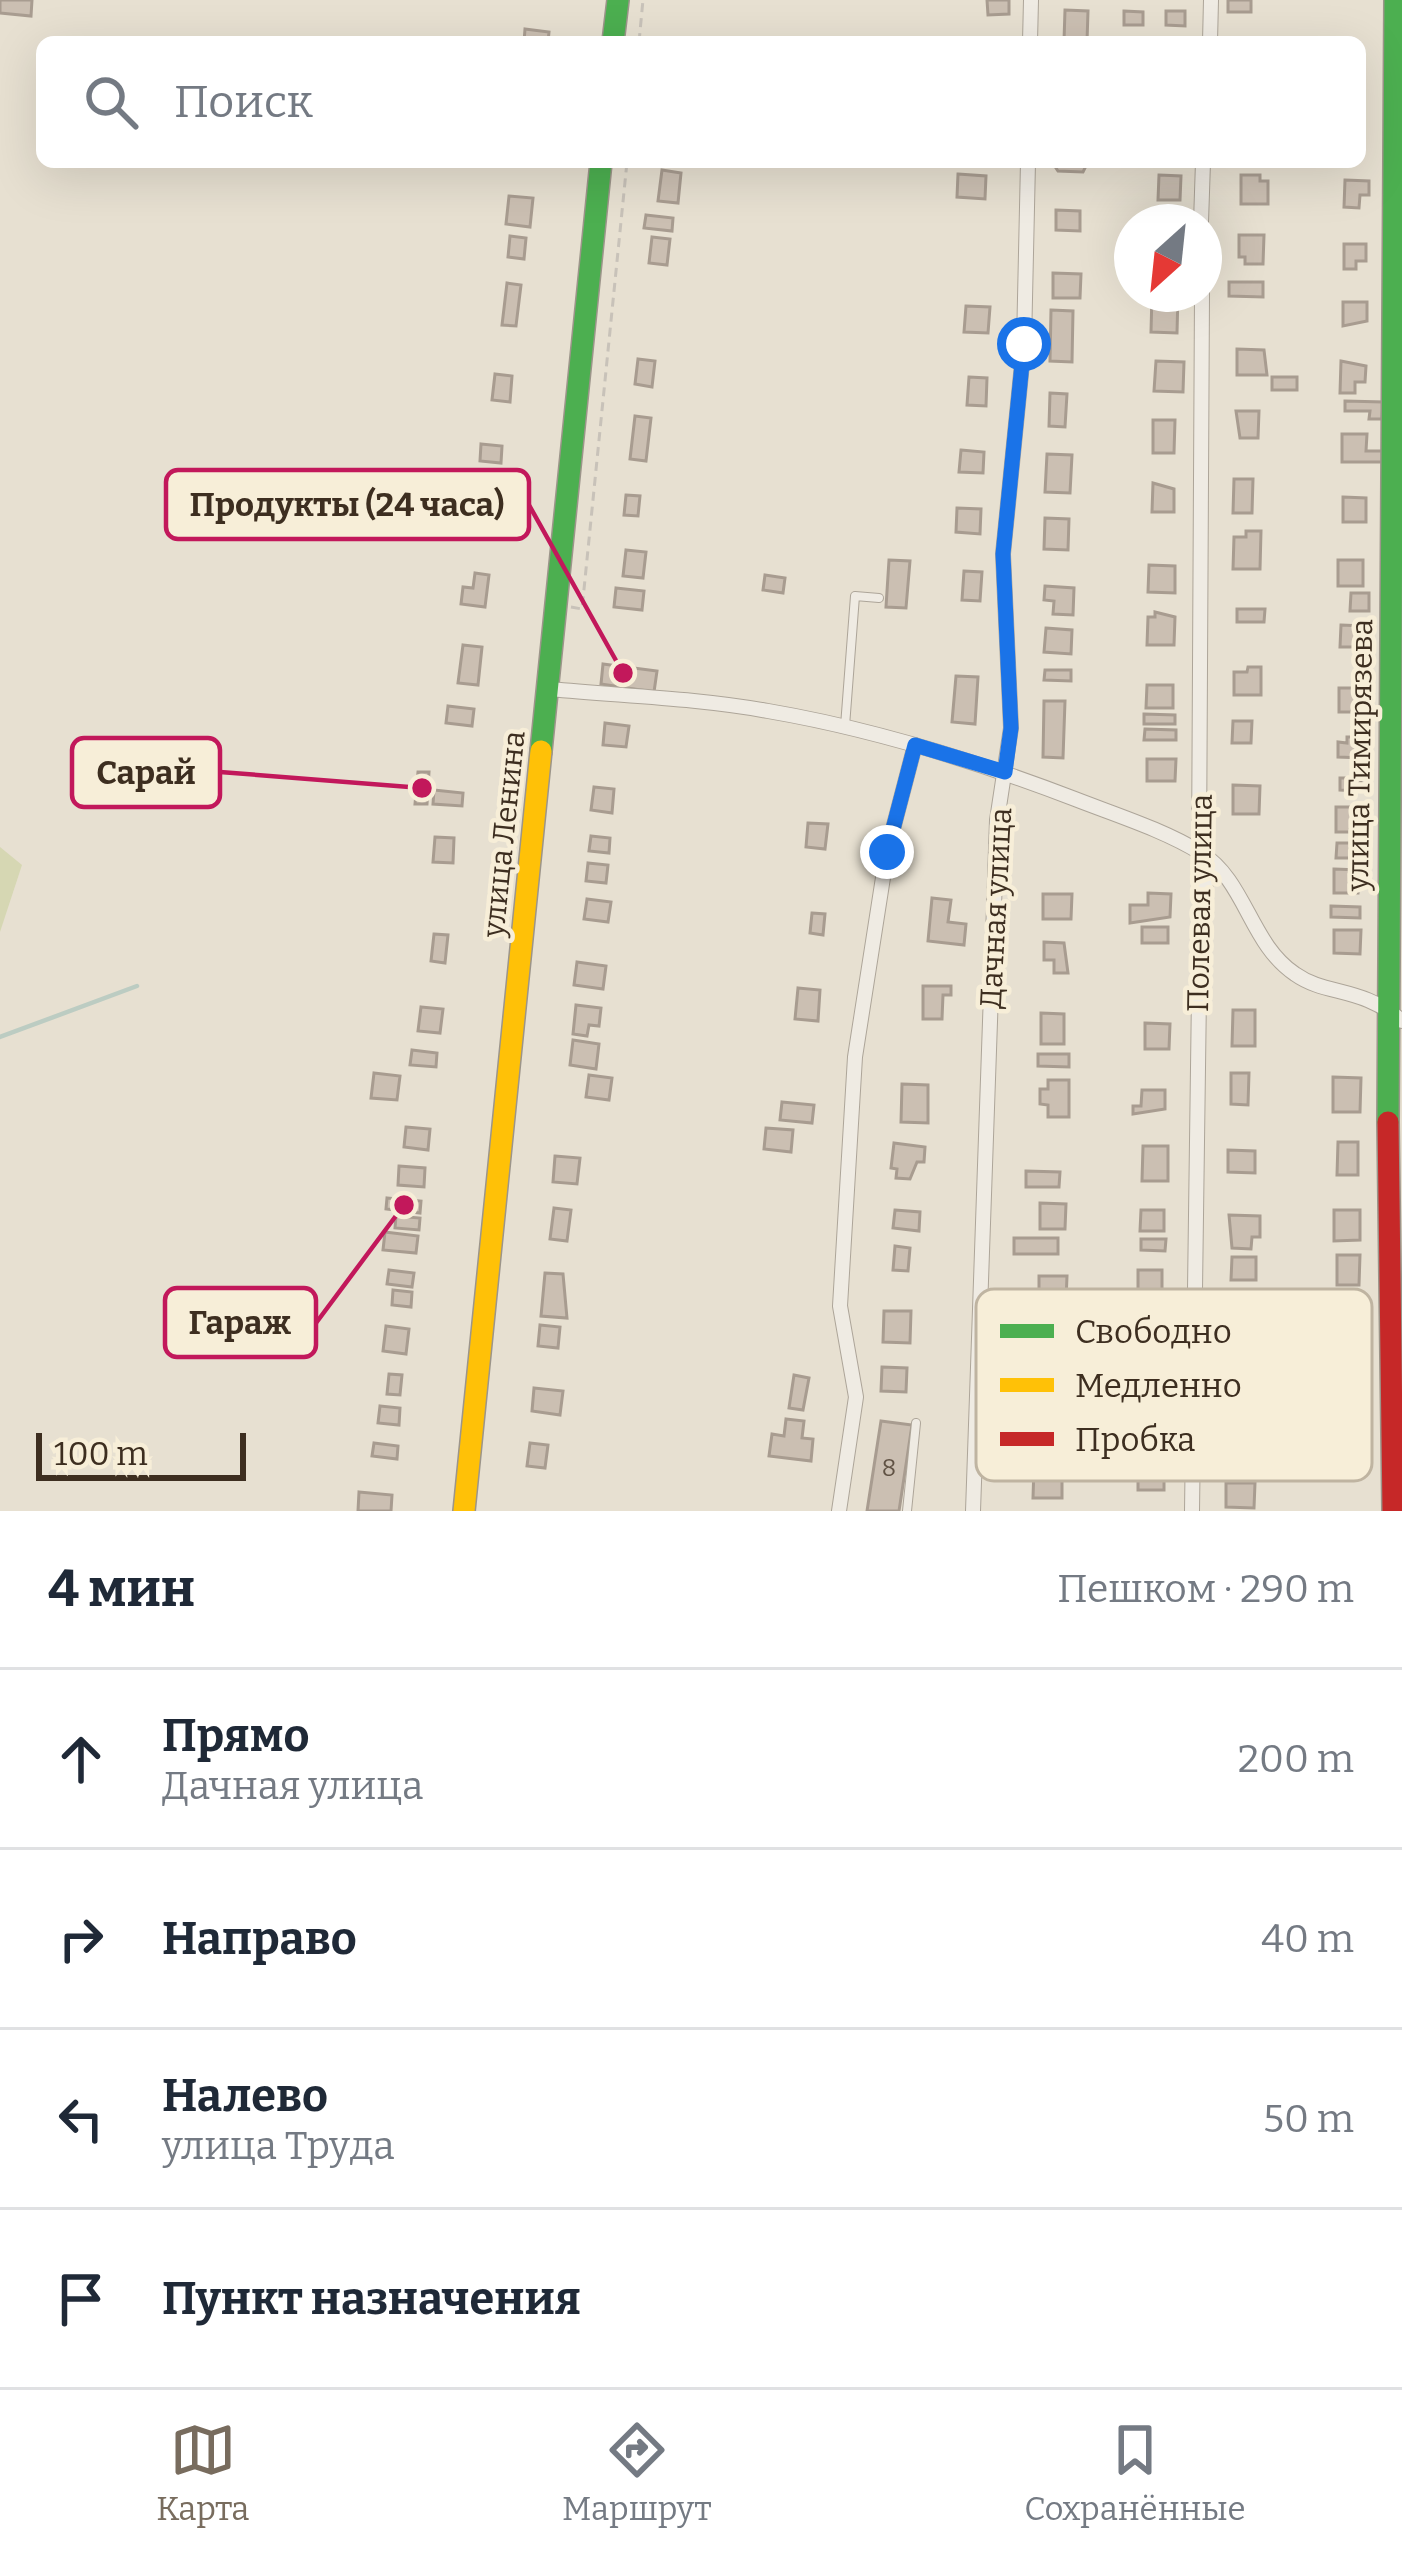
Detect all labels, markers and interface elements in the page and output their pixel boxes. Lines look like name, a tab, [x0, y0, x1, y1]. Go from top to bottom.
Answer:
search box	[36, 36, 1366, 168]
icon: search	[78, 69, 144, 135]
text: Поиск	[174, 75, 313, 129]
north arrow	[1114, 204, 1222, 312]
route start	[997, 317, 1051, 371]
callout: Продукты (24 часа)	[166, 470, 529, 539]
text: Продукты (24 часа)	[190, 485, 504, 525]
street label: улица Тимирязева	[1340, 619, 1380, 892]
street label: улица Ленина	[475, 729, 533, 940]
callout: Сарай	[72, 738, 220, 807]
text: Сарай	[96, 753, 196, 793]
street label: Полевая улица	[1180, 794, 1220, 1012]
street label: Дачная улица	[973, 807, 1019, 1009]
route end	[860, 825, 914, 879]
callout: Гараж	[165, 1288, 316, 1357]
legend	[976, 1289, 1372, 1481]
text: Гараж	[189, 1303, 292, 1343]
text: Свободно	[1075, 1312, 1232, 1352]
text: Медленно	[1075, 1366, 1242, 1406]
text: Пробка	[1075, 1420, 1195, 1460]
scale bar	[36, 1427, 246, 1480]
text: 100 m	[54, 1434, 148, 1474]
house number: 8	[882, 1454, 896, 1482]
text: 4 мин	[48, 1558, 195, 1620]
text: Пешком · 290 m	[1057, 1566, 1354, 1612]
text: Прямо	[162, 1709, 309, 1763]
icon: ahead	[48, 1726, 114, 1792]
text: 200 m	[1238, 1736, 1354, 1782]
text: Дачная улица	[162, 1763, 423, 1809]
icon: right	[48, 1906, 114, 1972]
text: Направо	[162, 1912, 357, 1966]
text: 40 m	[1261, 1916, 1354, 1962]
text: Налево	[162, 2069, 328, 2123]
icon: left	[48, 2086, 114, 2152]
text: 50 m	[1263, 2096, 1354, 2142]
text: улица Труда	[162, 2123, 395, 2169]
icon: arrive	[48, 2266, 114, 2332]
text: Пункт назначения	[162, 2272, 581, 2326]
tab: Карта	[156, 2417, 249, 2529]
tab: Маршрут	[562, 2417, 712, 2529]
tab: Сохранённые	[1024, 2417, 1246, 2529]

